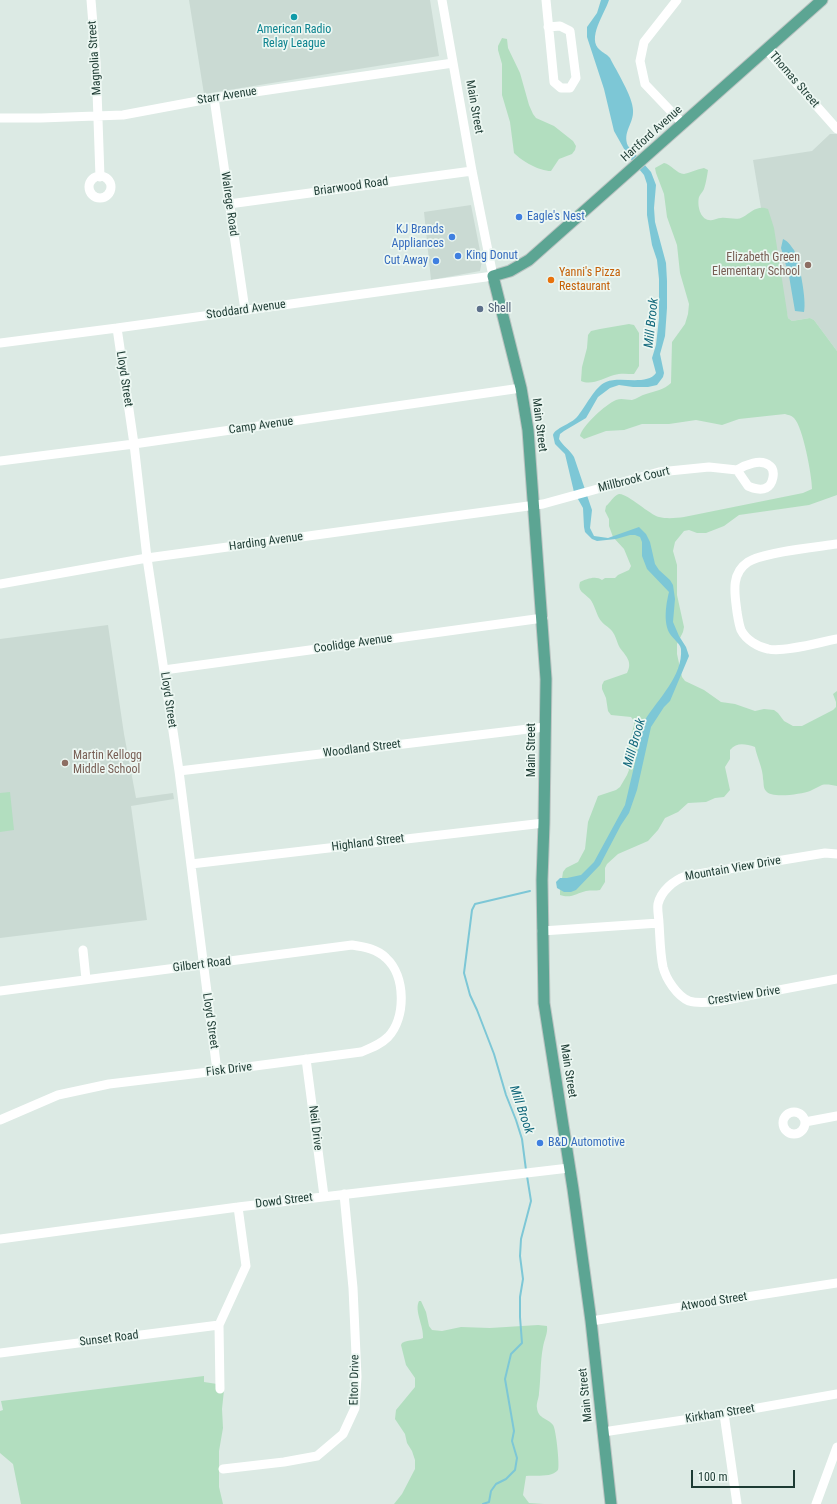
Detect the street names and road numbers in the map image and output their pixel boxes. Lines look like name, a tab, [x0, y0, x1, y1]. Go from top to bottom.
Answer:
street label: Magnolia Street	[85, 20, 105, 96]
street label: Thomas Street	[766, 49, 822, 111]
street label: Main Street	[462, 79, 486, 135]
street label: Starr Avenue	[196, 84, 258, 108]
street label: Hartford Avenue	[618, 103, 686, 165]
street label: Walrege Road	[217, 171, 241, 237]
street label: Briarwood Road	[313, 175, 389, 199]
street label: Stoddard Avenue	[205, 297, 287, 323]
street label: Lloyd Street	[112, 350, 136, 408]
street label: Main Street	[529, 397, 549, 453]
street label: Camp Avenue	[228, 414, 294, 438]
street label: Millbrook Court	[597, 464, 671, 496]
street label: Harding Avenue	[228, 530, 304, 554]
street label: Coolidge Avenue	[313, 631, 393, 657]
street label: Lloyd Street	[157, 671, 179, 729]
street label: Main Street	[525, 723, 539, 777]
street label: Woodland Street	[322, 737, 402, 761]
street label: Highland Street	[331, 831, 405, 855]
street label: Mountain View Drive	[684, 853, 782, 885]
street label: Gilbert Road	[172, 954, 232, 976]
street label: Crestview Drive	[707, 983, 781, 1009]
street label: Lloyd Street	[199, 992, 221, 1050]
street label: Main Street	[557, 1043, 579, 1099]
street label: Fisk Drive	[205, 1060, 253, 1080]
street label: Neil Drive	[305, 1105, 325, 1151]
street label: Dowd Street	[255, 1190, 313, 1212]
street label: Atwood Street	[680, 1290, 748, 1314]
street label: Sunset Road	[79, 1328, 139, 1350]
street label: Elton Drive	[347, 1355, 363, 1405]
street label: Main Street	[576, 1367, 596, 1423]
street label: Kirkham Street	[684, 1401, 756, 1427]

